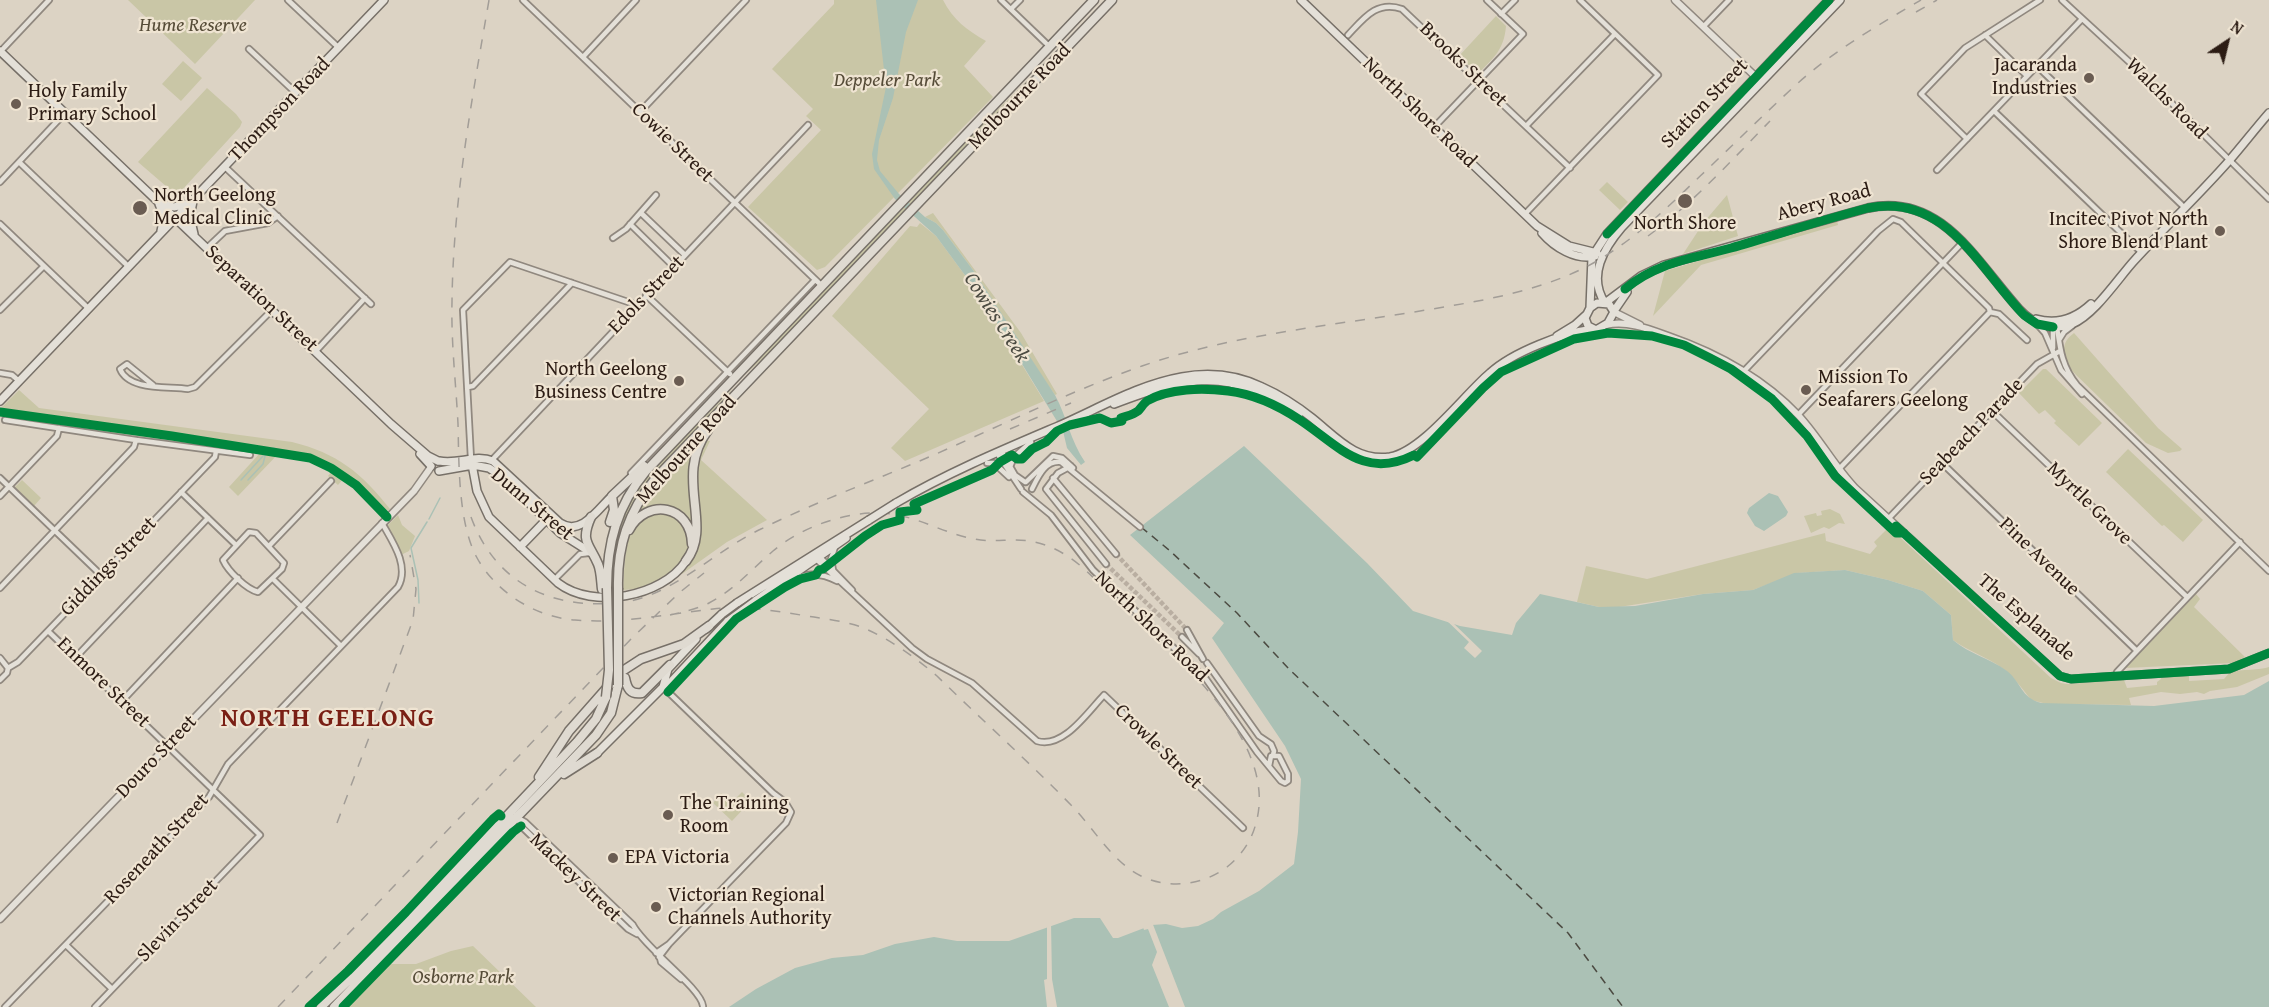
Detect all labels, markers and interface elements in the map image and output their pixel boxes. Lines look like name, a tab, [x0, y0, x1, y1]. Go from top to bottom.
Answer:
north arrow	[2197, 12, 2257, 72]
park label: Hume Reserve	[139, 14, 247, 38]
text: N	[2226, 14, 2249, 40]
street label: Brooks Street	[1414, 17, 1512, 113]
street label: Melbourne Road	[963, 39, 1077, 155]
street label: Thompson Road	[224, 53, 336, 167]
street label: North Shore Road	[1357, 53, 1481, 173]
street label: Walchs Road	[2120, 53, 2212, 145]
street label: Station Street	[1656, 54, 1754, 154]
place label: Jacaranda Industries	[1992, 54, 2077, 101]
park label: Deppeler Park	[834, 69, 940, 93]
marker: Jacaranda Industries	[2082, 71, 2096, 85]
place label: Holy Family Primary School	[28, 80, 157, 127]
marker: Holy Family Primary School	[9, 97, 23, 111]
street label: Cowie Street	[626, 98, 718, 188]
street label: Abery Road	[1774, 179, 1874, 227]
place label: North Geelong Medical Clinic	[154, 184, 276, 231]
marker: North Shore	[1676, 192, 1694, 210]
marker: North Geelong Medical Clinic	[131, 199, 149, 217]
place label: Incitec Pivot North Shore Blend Plant	[2049, 208, 2208, 255]
place label: North Shore	[1634, 212, 1736, 236]
marker: Incitec Pivot North Shore Blend Plant	[2213, 224, 2227, 238]
street label: Separation Street	[199, 240, 323, 358]
street label: Edols Street	[604, 251, 690, 339]
water label: Cowies Creek	[958, 268, 1034, 368]
place label: North Geelong Business Centre	[535, 358, 667, 405]
place label: Mission To Seafarers Geelong	[1818, 366, 1968, 413]
street label: Seabeach Parade	[1915, 373, 2029, 491]
marker: North Geelong Business Centre	[672, 374, 686, 388]
marker: Mission To Seafarers Geelong	[1799, 383, 1813, 397]
street label: Melbourne Road	[632, 391, 742, 509]
street label: Myrtle Grove	[2041, 457, 2137, 551]
street label: Dunn Street	[486, 464, 578, 546]
street label: Giddings Street	[56, 512, 162, 622]
street label: Pine Avenue	[1994, 513, 2084, 601]
street label: North Shore Road	[1089, 567, 1213, 687]
street label: The Esplanade	[1973, 569, 2079, 667]
street label: Enmore Street	[51, 633, 155, 733]
street label: Crowle Street	[1109, 699, 1207, 795]
district label: NORTH GEELONG	[221, 703, 435, 735]
street label: Douro Street	[111, 710, 203, 804]
street label: Roseneath Street	[100, 789, 214, 909]
place label: The Training Room	[680, 792, 789, 839]
marker: The Training Room	[661, 808, 675, 822]
street label: Mackey Street	[524, 828, 626, 928]
place label: EPA Victoria	[625, 846, 729, 870]
marker: EPA Victoria	[606, 851, 620, 865]
street label: Slevin Street	[132, 874, 224, 968]
place label: Victorian Regional Channels Authority	[668, 884, 832, 931]
marker: Victorian Regional Channels Authority	[649, 900, 663, 914]
park label: Osborne Park	[412, 966, 514, 990]

